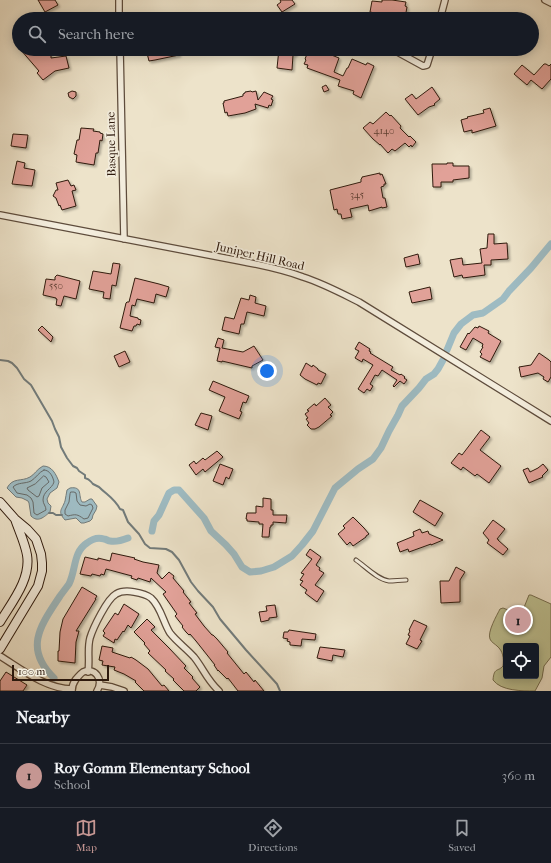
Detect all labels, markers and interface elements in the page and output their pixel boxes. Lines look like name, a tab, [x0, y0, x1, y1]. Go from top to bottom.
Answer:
search box	[12, 12, 539, 56]
icon: search	[26, 23, 48, 45]
text: Search here	[58, 25, 134, 43]
street label: Basque Lane	[103, 111, 119, 177]
house number: 4140	[374, 125, 394, 137]
house number: 345	[350, 189, 364, 201]
street label: Juniper Hill Road	[213, 239, 306, 273]
house number: 550	[49, 280, 63, 292]
your location	[257, 361, 277, 381]
pin: 1	[505, 605, 531, 635]
map controls	[503, 643, 539, 679]
button: locate	[503, 643, 539, 679]
scale bar	[12, 663, 109, 682]
text: 100 m	[18, 665, 46, 678]
text: Nearby	[16, 707, 70, 727]
text: Roy Gomm Elementary School	[54, 759, 250, 777]
text: 1	[27, 768, 31, 783]
text: 360 m	[502, 768, 535, 783]
text: School	[54, 777, 90, 792]
tab: Map	[75, 817, 97, 854]
tab: Directions	[248, 817, 298, 854]
tab: Saved	[448, 817, 476, 854]

